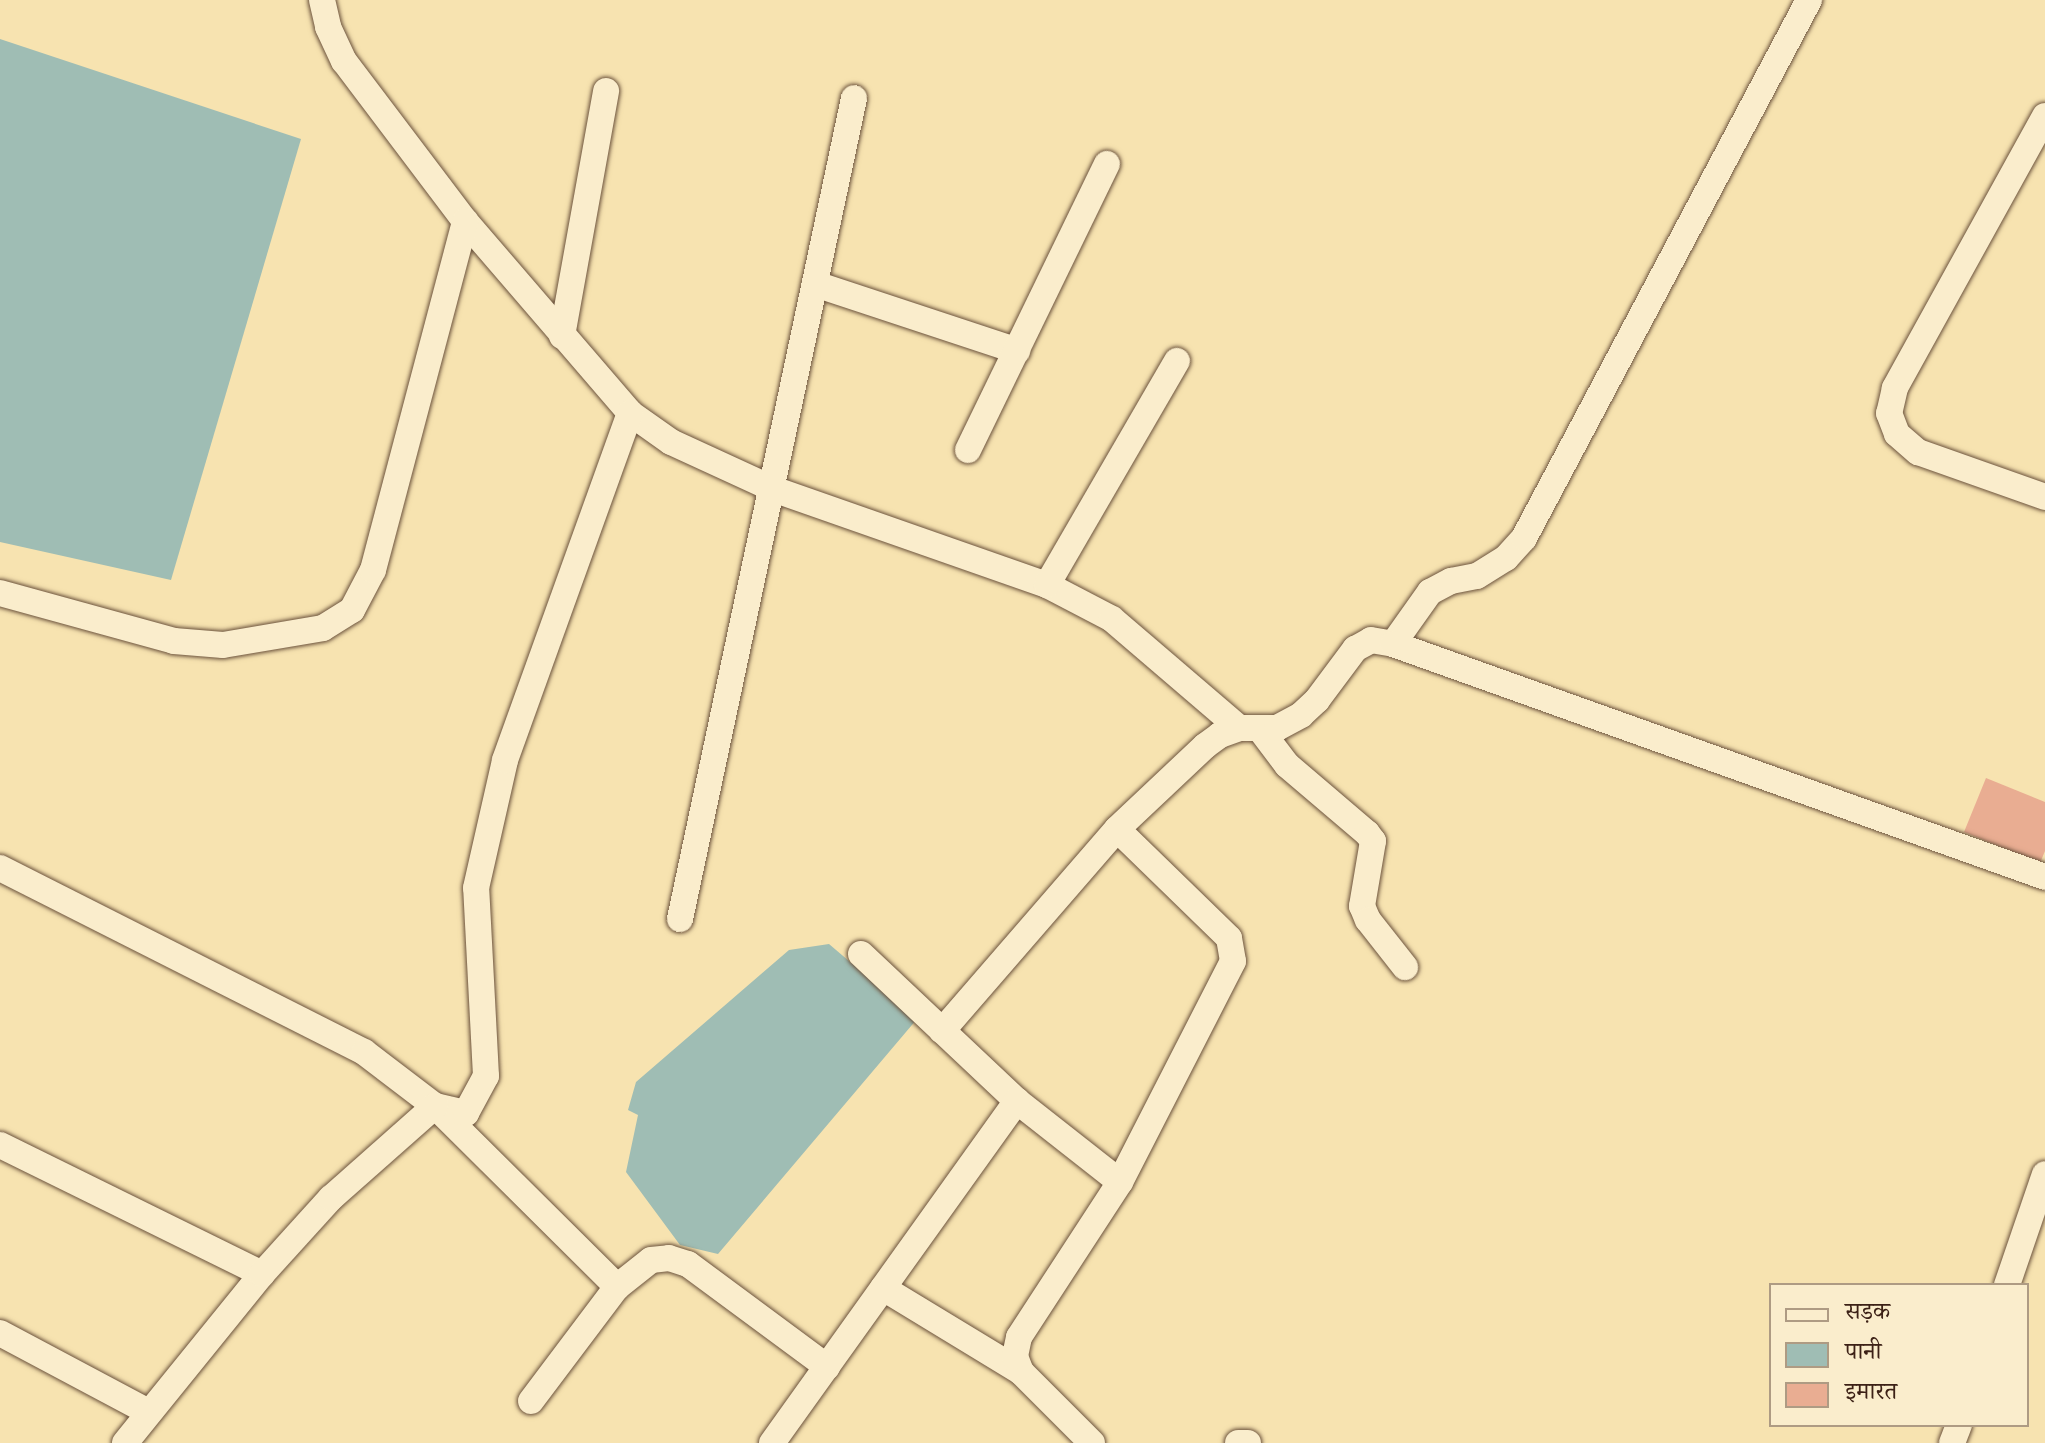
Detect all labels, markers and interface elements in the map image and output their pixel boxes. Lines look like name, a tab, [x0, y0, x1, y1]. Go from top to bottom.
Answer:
legend	[1769, 1283, 2029, 1427]
text: सड़क	[1845, 1296, 1890, 1330]
text: पानी	[1845, 1336, 1882, 1370]
text: इमारत	[1845, 1376, 1897, 1410]

